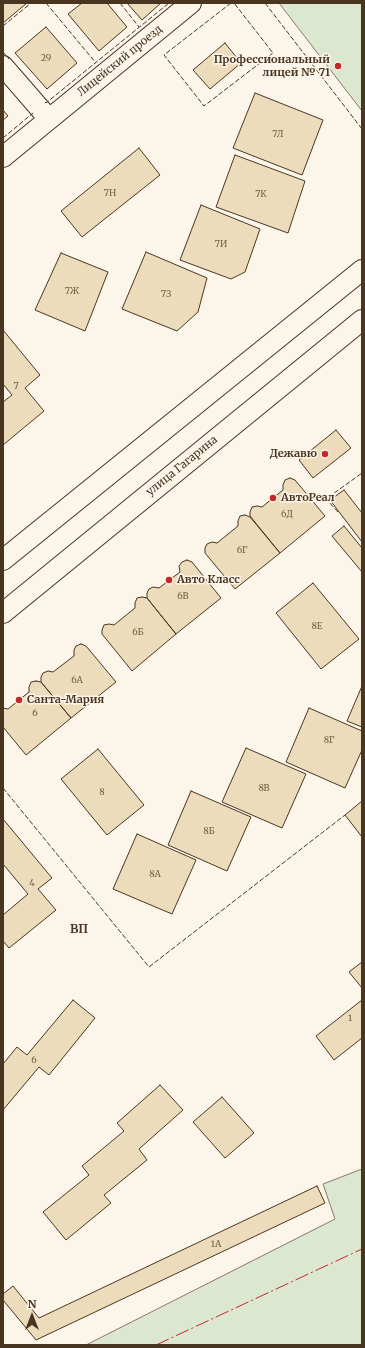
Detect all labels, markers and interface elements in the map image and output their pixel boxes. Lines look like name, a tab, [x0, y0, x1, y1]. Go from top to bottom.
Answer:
street label: Лицейский проезд	[75, 23, 165, 99]
house number: 29	[41, 53, 51, 63]
place label: Профессиональный лицей № 71	[214, 53, 330, 79]
marker: Профессиональный лицей № 71	[333, 61, 343, 71]
house number: 7Л	[272, 129, 284, 139]
house number: 7Н	[104, 188, 116, 198]
house number: 7К	[255, 189, 267, 199]
house number: 7И	[215, 239, 227, 249]
house number: 7Ж	[65, 286, 79, 296]
house number: 7З	[161, 289, 171, 299]
house number: 7	[13, 381, 19, 391]
street label: улица Гагарина	[144, 433, 220, 499]
place label: Дежавю	[270, 447, 317, 461]
marker: Дежавю	[320, 449, 330, 459]
place label: АвтоРеал	[281, 491, 335, 505]
marker: АвтоРеал	[268, 493, 278, 503]
house number: 6Д	[281, 509, 293, 519]
house number: 6Г	[237, 545, 247, 555]
place label: Авто Класс	[177, 573, 240, 587]
marker: Авто Класс	[164, 575, 174, 585]
house number: 6В	[177, 591, 189, 601]
house number: 8Е	[312, 621, 322, 631]
house number: 6Б	[132, 627, 144, 637]
house number: 6А	[71, 675, 83, 685]
place label: Санта-Мария	[27, 693, 104, 707]
marker: Санта-Мария	[14, 695, 24, 705]
house number: 6	[32, 708, 38, 718]
house number: 8Г	[324, 735, 334, 745]
house number: 8В	[258, 783, 270, 793]
house number: 8	[99, 787, 105, 797]
house number: 8Б	[203, 826, 215, 836]
house number: 8А	[149, 869, 161, 879]
house number: 4	[29, 878, 35, 888]
district label: ВП	[70, 923, 88, 937]
house number: 1	[348, 1013, 352, 1023]
house number: 6	[31, 1055, 37, 1065]
house number: 1А	[211, 1239, 221, 1249]
north arrow	[12, 1296, 52, 1336]
text: N	[28, 1297, 36, 1311]

